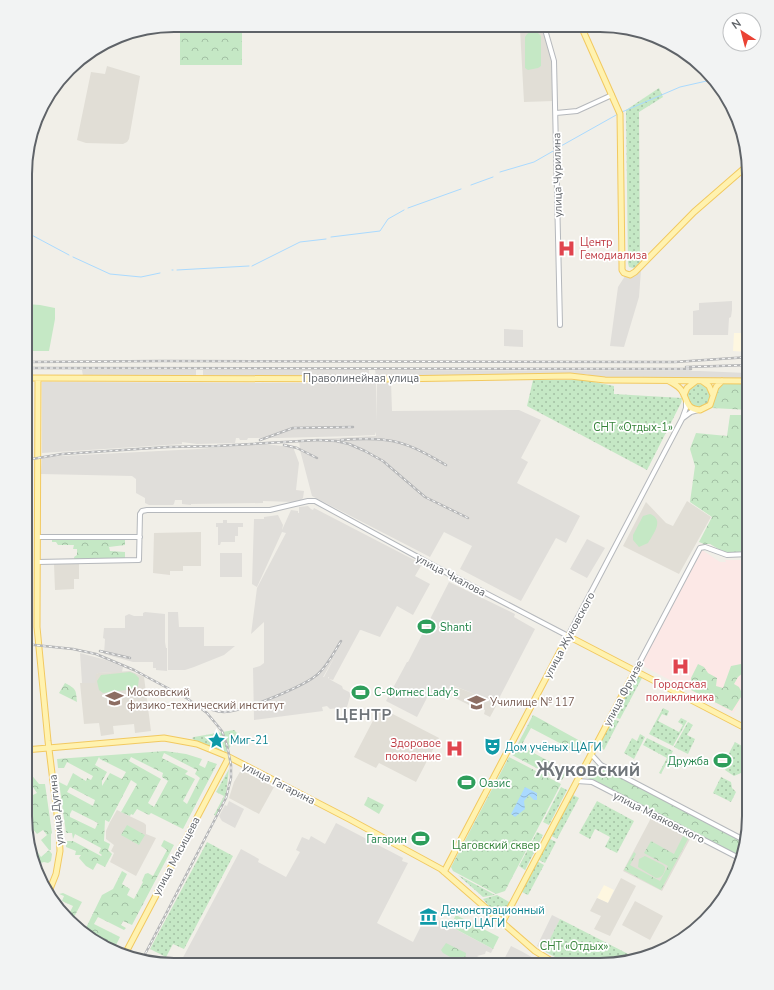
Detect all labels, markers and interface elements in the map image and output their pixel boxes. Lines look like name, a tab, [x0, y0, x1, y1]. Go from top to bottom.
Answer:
north arrow	[722, 12, 762, 52]
text: N	[729, 16, 744, 33]
street label: улица Чурилина	[549, 132, 566, 218]
place label: Центр Гемодиализа	[580, 235, 647, 263]
hospital icon: Центр Гемодиализа	[557, 238, 577, 258]
street label: Праволинейная улица	[303, 371, 419, 386]
park label: СНТ «Отдых-1»	[593, 420, 673, 435]
street label: улица Чкалова	[413, 551, 488, 600]
street label: улица Жуковского	[540, 589, 599, 681]
sports icon: Shanti	[417, 617, 437, 637]
place label: Shanti	[440, 620, 472, 635]
hospital icon: Городская поликлиника	[670, 656, 690, 676]
street label: улица Фрунзе	[600, 657, 647, 729]
place label: Городская поликлиника	[646, 677, 714, 705]
sports icon: С-Фитнес Lady's	[351, 682, 371, 702]
place label: Московский физико-технический институт	[127, 685, 284, 713]
place label: С-Фитнес Lady's	[374, 685, 459, 700]
school or university icon: Московский физико-технический институт	[104, 688, 124, 708]
school or university icon: Училище № 117	[467, 692, 487, 712]
place label: Училище № 117	[489, 695, 575, 710]
district label: ЦЕНТР	[336, 705, 392, 725]
place icon: Миг-21	[207, 730, 227, 750]
place label: Миг-21	[230, 733, 268, 748]
place label: Здоровое поколение	[385, 736, 441, 764]
theatre icon: Дом учёных ЦАГИ	[482, 737, 502, 757]
hospital icon: Здоровое поколение	[444, 739, 464, 759]
place label: Дом учёных ЦАГИ	[505, 740, 602, 755]
sports icon: Дружба	[712, 751, 732, 771]
place label: Дружба	[667, 754, 709, 769]
district label: Жуковский	[536, 757, 640, 783]
street label: улица Гагарина	[240, 759, 318, 808]
sports icon: Оазис	[456, 773, 476, 793]
street label: улица Дугина	[45, 774, 68, 846]
place label: Оазис	[479, 776, 510, 791]
street label: улица Маяковского	[610, 788, 707, 847]
street label: улица Мясищева	[149, 814, 204, 898]
sports icon: Гагарин	[410, 829, 430, 849]
place label: Гагарин	[366, 832, 407, 847]
park label: Цаговский сквер	[452, 838, 540, 853]
place label: Демонстрационный центр ЦАГИ	[441, 903, 545, 931]
museum icon: Демонстрационный центр ЦАГИ	[418, 906, 438, 926]
park label: СНТ «Отдых»	[540, 939, 608, 954]

